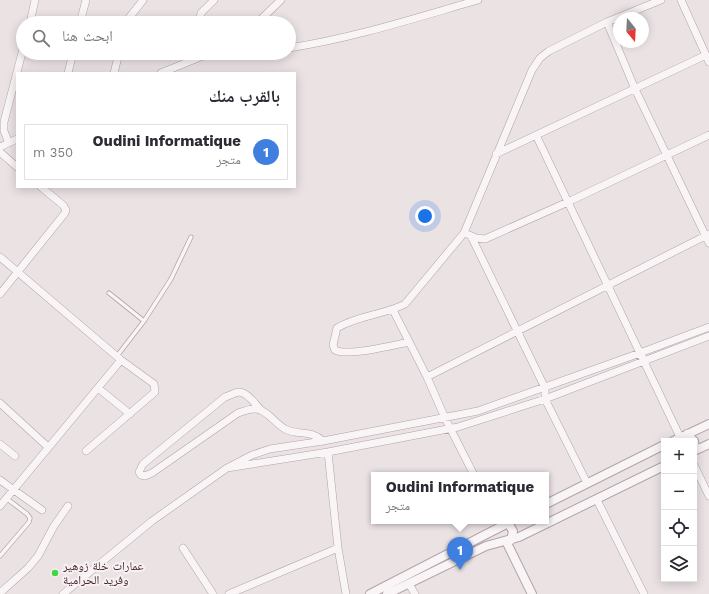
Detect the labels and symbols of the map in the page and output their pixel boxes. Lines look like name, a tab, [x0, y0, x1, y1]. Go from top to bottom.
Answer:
north arrow	[613, 12, 649, 48]
your location	[415, 206, 435, 226]
pin: 1	[447, 537, 473, 570]
place label: عمارات خلة زوهير وفريد الحرامية	[62, 559, 144, 587]
marker: عمارات خلة زوهير وفريد الحرامية	[50, 568, 60, 578]

